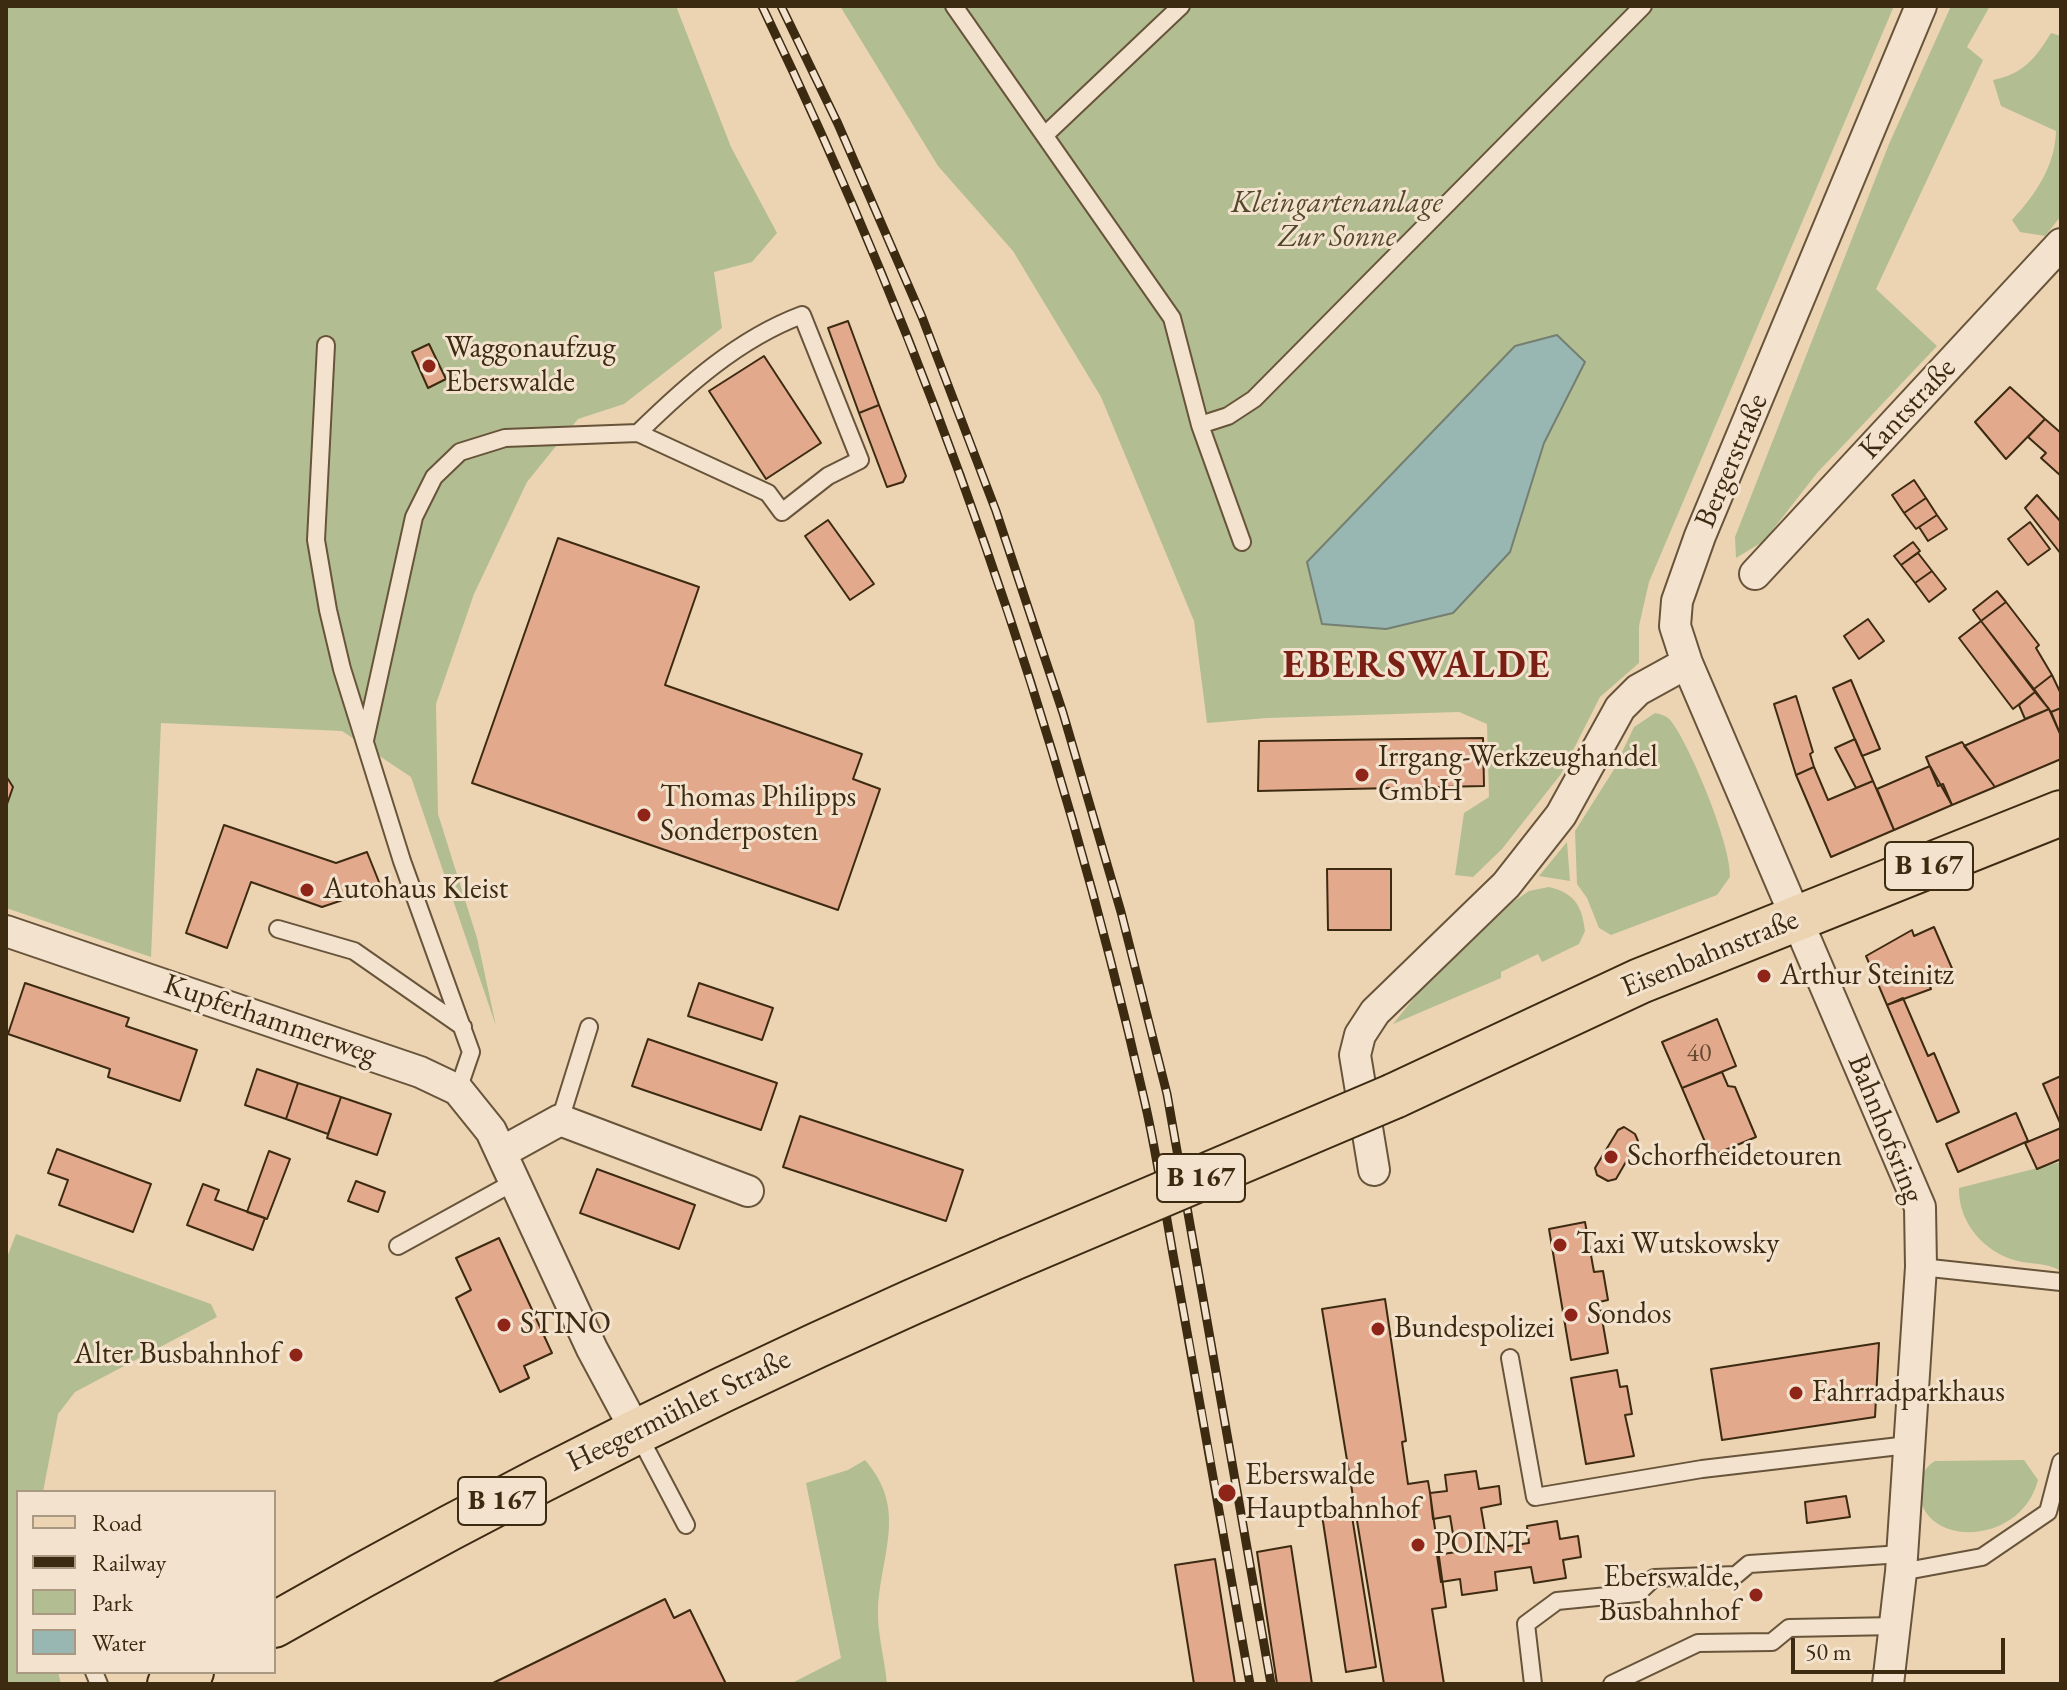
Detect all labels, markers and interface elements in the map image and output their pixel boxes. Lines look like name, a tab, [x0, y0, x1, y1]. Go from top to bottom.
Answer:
park label: Kleingartenanlage Zur Sonne	[1231, 186, 1443, 256]
place label: Waggonaufzug Eberswalde	[445, 331, 616, 402]
street label: Kantstraße	[1852, 351, 1964, 467]
marker: Waggonaufzug Eberswalde	[420, 357, 438, 375]
street label: Bergerstraße	[1688, 389, 1776, 533]
district label: EBERSWALDE	[1283, 644, 1551, 690]
place label: Irrgang-Werkzeughandel GmbH	[1378, 740, 1658, 810]
marker: Irrgang-Werkzeughandel GmbH	[1353, 766, 1371, 784]
place label: Thomas Philipps Sonderposten	[660, 780, 856, 850]
marker: Thomas Philipps Sonderposten	[635, 806, 653, 824]
road number: B 167	[1885, 842, 1973, 890]
place label: Autohaus Kleist	[323, 872, 508, 908]
marker: Autohaus Kleist	[298, 881, 316, 899]
street label: Eisenbahnstraße	[1616, 902, 1804, 1006]
place label: Arthur Steinitz	[1780, 958, 1954, 994]
street label: Kupferhammerweg	[159, 967, 381, 1073]
marker: Arthur Steinitz	[1755, 967, 1773, 985]
house number: 40	[1687, 1038, 1711, 1070]
street label: Bahnhofsring	[1839, 1050, 1931, 1208]
place label: Schorfheidetouren	[1627, 1139, 1842, 1175]
marker: Schorfheidetouren	[1602, 1148, 1620, 1166]
road number: B 167	[1157, 1154, 1245, 1202]
place label: Taxi Wutskowsky	[1576, 1227, 1779, 1263]
marker: Taxi Wutskowsky	[1551, 1236, 1569, 1254]
place label: Sondos	[1587, 1297, 1671, 1333]
marker: Sondos	[1562, 1306, 1580, 1324]
place label: STINO	[520, 1307, 611, 1343]
place label: Bundespolizei	[1394, 1311, 1555, 1347]
marker: STINO	[495, 1316, 513, 1334]
marker: Bundespolizei	[1369, 1320, 1387, 1338]
place label: Alter Busbahnhof	[74, 1337, 280, 1373]
street label: Heegermühler Straße	[562, 1341, 796, 1481]
marker: Alter Busbahnhof	[287, 1346, 305, 1364]
place label: Fahrradparkhaus	[1812, 1375, 2005, 1411]
marker: Fahrradparkhaus	[1787, 1384, 1805, 1402]
place label: Eberswalde Hauptbahnhof	[1245, 1458, 1420, 1528]
road number: B 167	[458, 1477, 546, 1525]
marker: Eberswalde Hauptbahnhof	[1216, 1482, 1238, 1504]
legend	[16, 1490, 276, 1674]
text: Road	[92, 1507, 142, 1538]
place label: POINT	[1434, 1527, 1528, 1563]
marker: POINT	[1409, 1536, 1427, 1554]
text: Railway	[92, 1547, 166, 1578]
place label: Eberswalde, Busbahnhof	[1599, 1560, 1740, 1630]
marker: Eberswalde, Busbahnhof	[1747, 1586, 1765, 1604]
text: Park	[92, 1587, 133, 1618]
scale bar	[1795, 1622, 2009, 1672]
text: Water	[92, 1627, 146, 1658]
text: 50 m	[1805, 1636, 1852, 1667]

